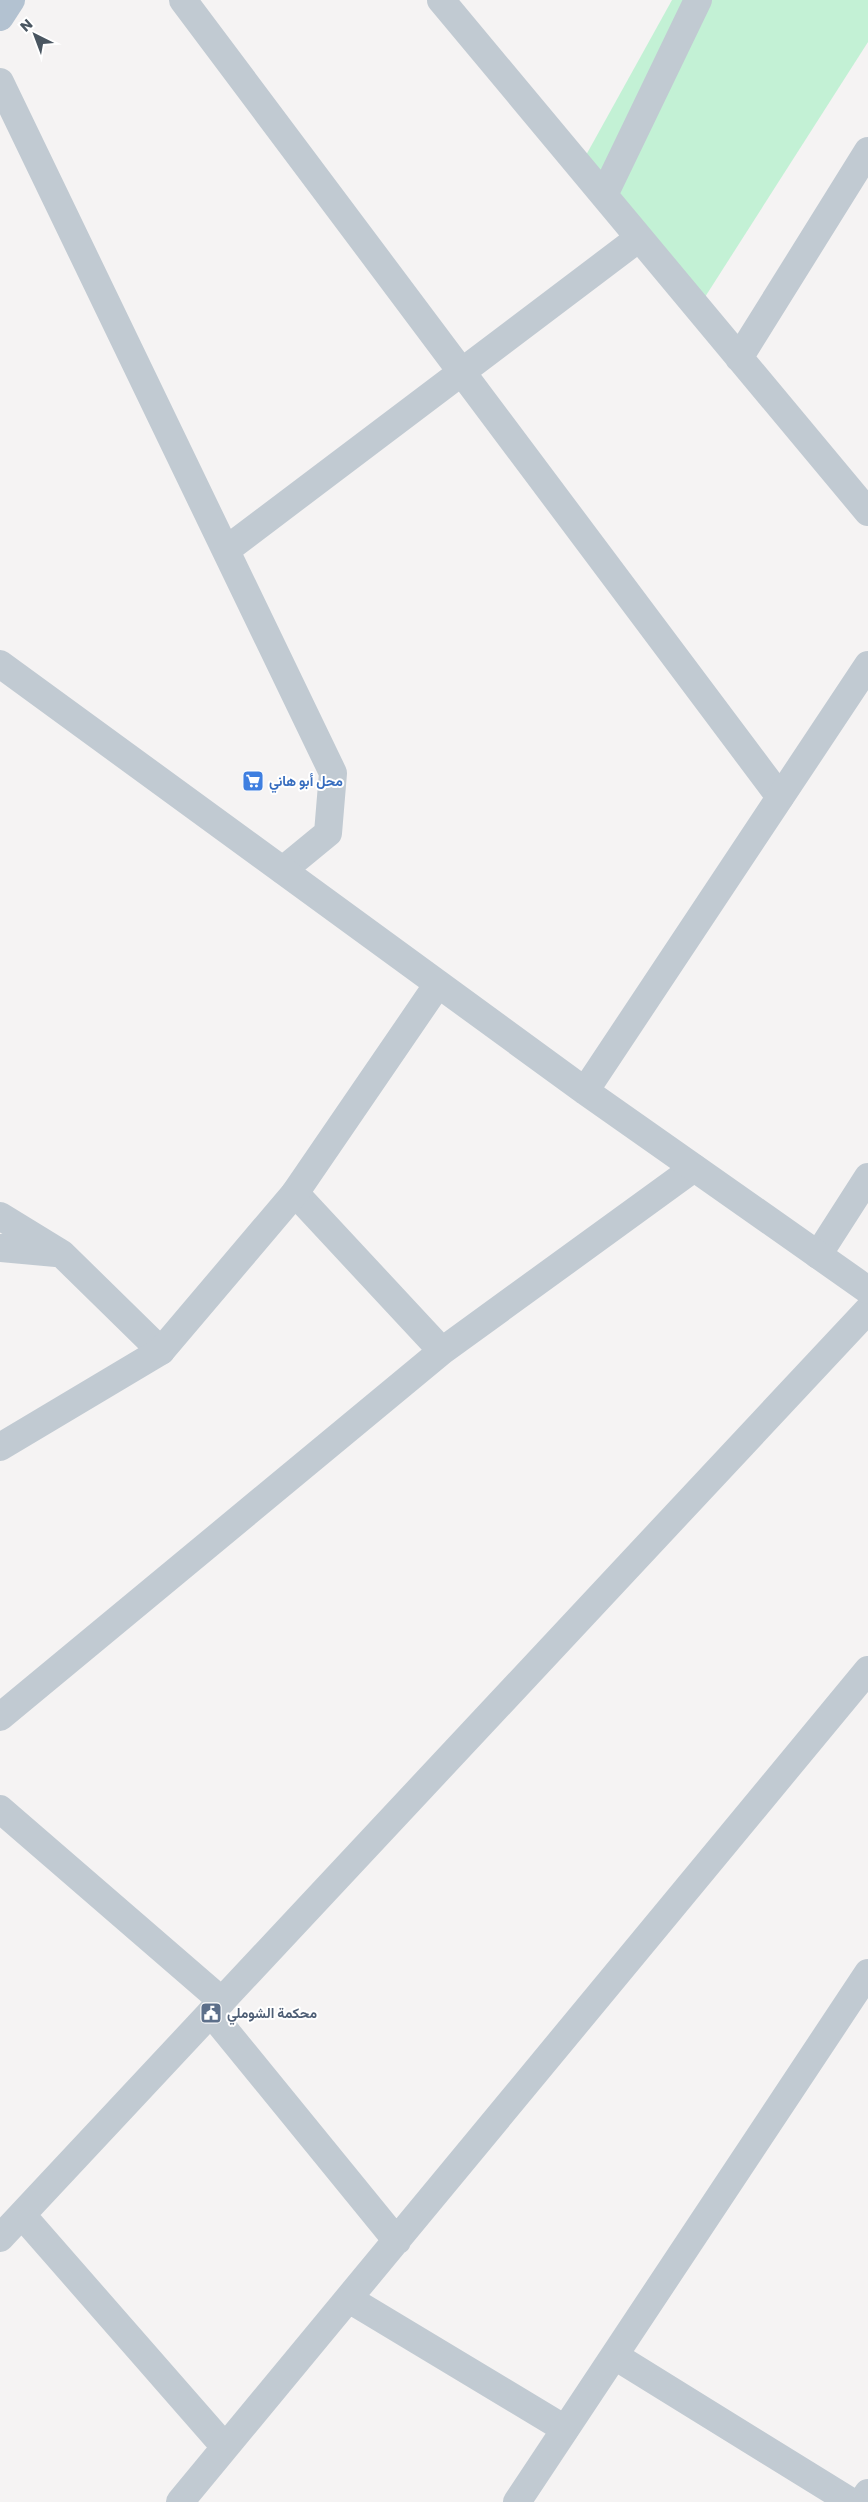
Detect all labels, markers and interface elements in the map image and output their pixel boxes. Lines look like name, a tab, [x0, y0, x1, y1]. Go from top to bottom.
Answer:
north arrow	[10, 10, 60, 60]
text: N	[16, 14, 37, 36]
supermarket icon: محل أبو هاني	[241, 769, 265, 793]
place label: محل أبو هاني	[269, 771, 343, 793]
public building icon: محكمة الشوملي	[199, 2001, 223, 2025]
place label: محكمة الشوملي	[227, 2003, 317, 2025]

